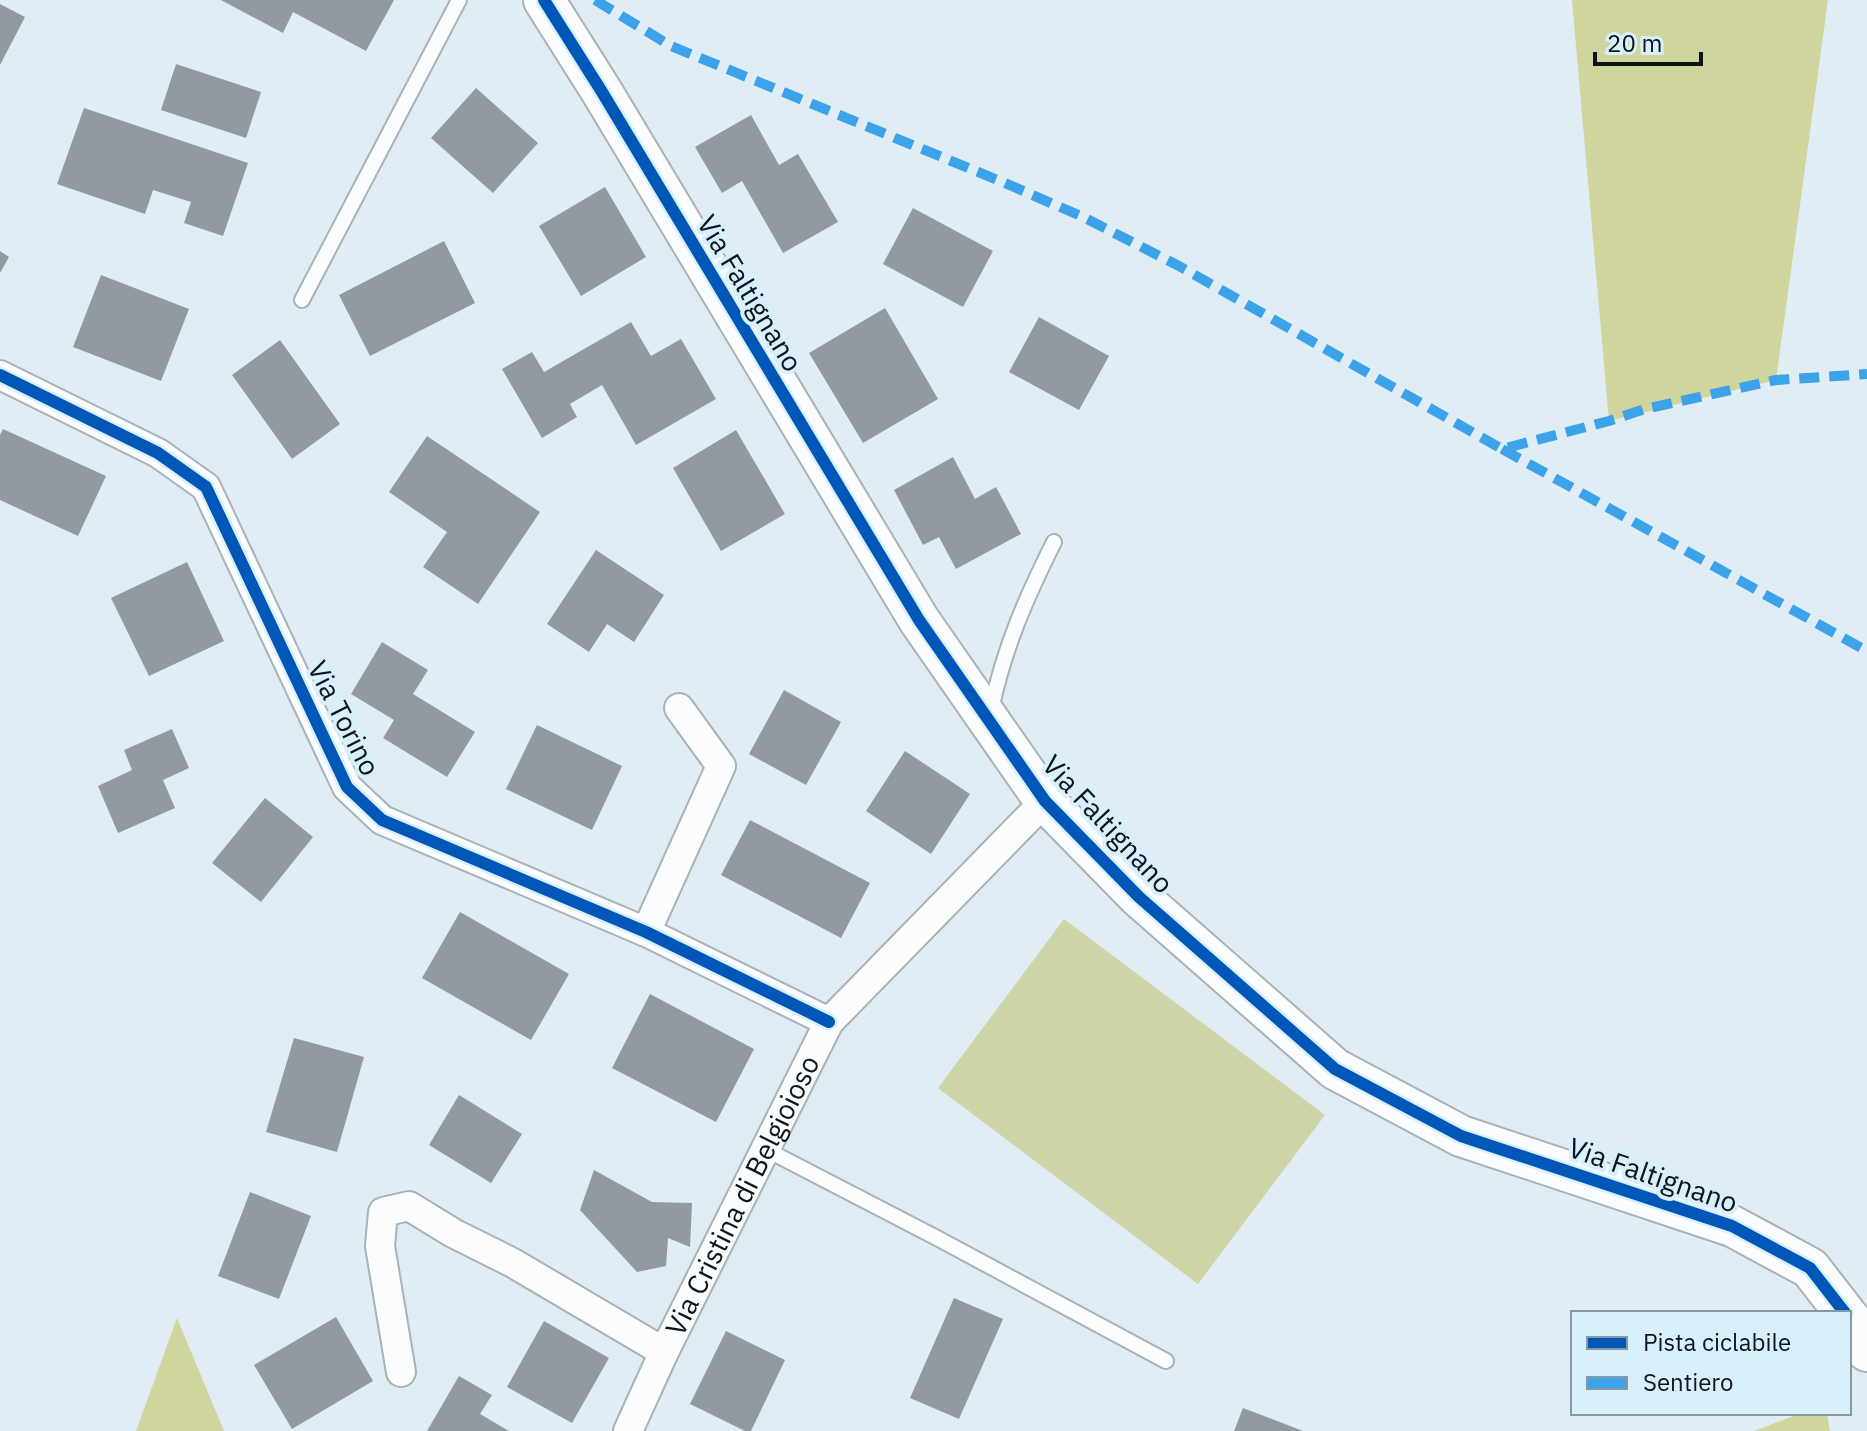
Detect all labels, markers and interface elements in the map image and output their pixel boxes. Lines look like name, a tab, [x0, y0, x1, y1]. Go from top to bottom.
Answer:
scale bar	[1595, 16, 1701, 66]
text: 20 m	[1607, 27, 1662, 59]
street label: Via Faltignano	[689, 208, 812, 378]
street label: Via Torino	[300, 654, 389, 782]
street label: Via Faltignano	[1035, 746, 1182, 901]
street label: Via Cristina di Belgioioso	[656, 1049, 827, 1341]
street label: Via Faltignano	[1564, 1128, 1743, 1221]
legend	[1571, 1311, 1851, 1415]
text: Pista ciclabile	[1643, 1326, 1791, 1358]
text: Sentiero	[1643, 1366, 1733, 1398]

